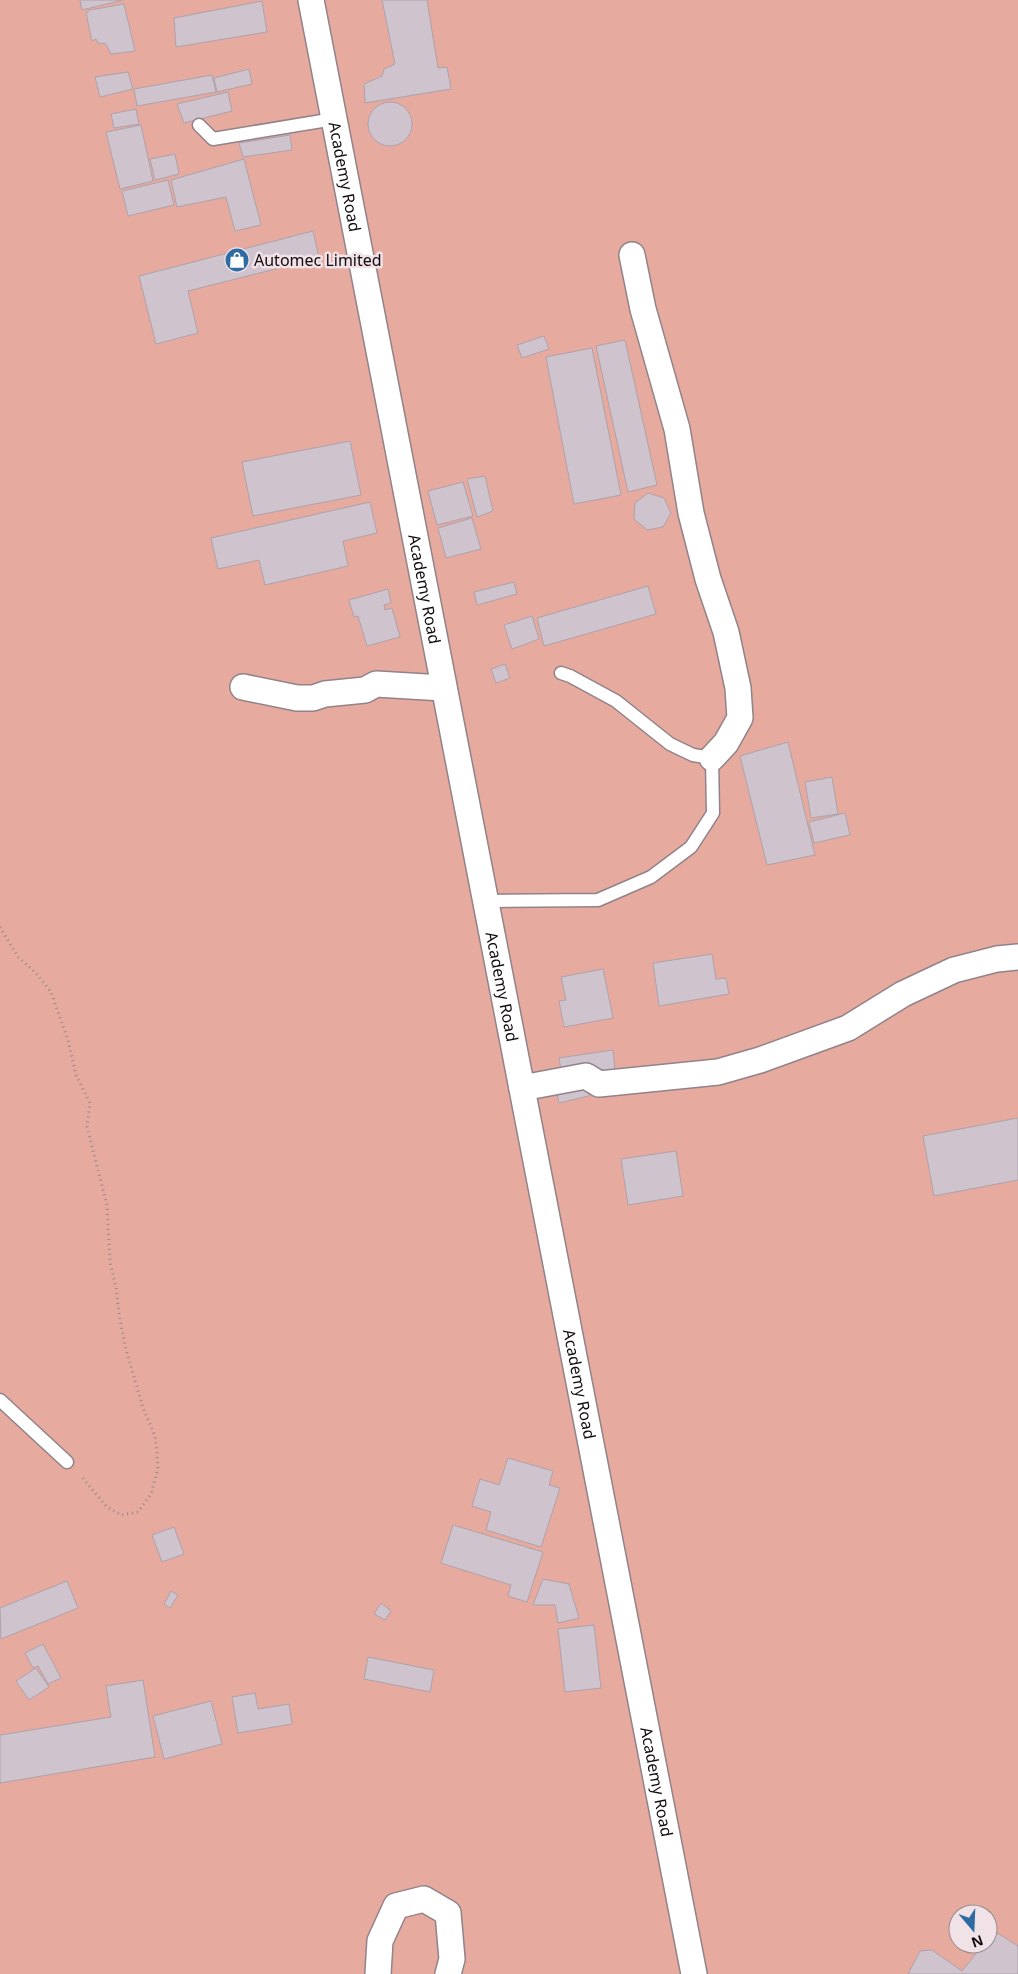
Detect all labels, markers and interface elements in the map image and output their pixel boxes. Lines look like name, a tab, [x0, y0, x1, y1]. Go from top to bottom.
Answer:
street label: Academy Road	[324, 120, 366, 234]
shop icon: Automec Limited	[224, 247, 250, 273]
place label: Automec Limited	[254, 249, 382, 271]
street label: Academy Road	[403, 532, 446, 646]
street label: Academy Road	[481, 930, 524, 1044]
street label: Academy Road	[558, 1327, 601, 1441]
street label: Academy Road	[635, 1725, 678, 1839]
north arrow	[948, 1904, 998, 1954]
text: N	[969, 1931, 986, 1953]

